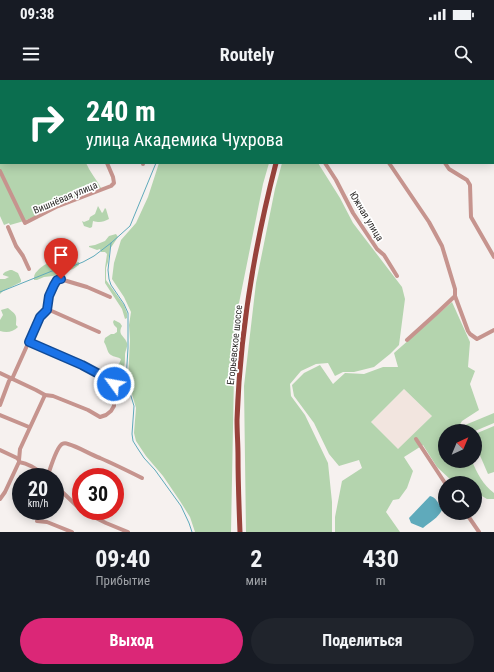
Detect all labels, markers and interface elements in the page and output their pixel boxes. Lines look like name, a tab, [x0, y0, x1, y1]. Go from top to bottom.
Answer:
text: 09:38	[20, 5, 54, 23]
icon: menu	[20, 43, 42, 65]
icon: search	[452, 43, 474, 65]
text: Routely	[220, 44, 274, 65]
text: 240 m	[86, 95, 156, 128]
icon: right	[20, 96, 72, 148]
text: улица Академика Чухрова	[86, 129, 283, 150]
street label: Вишнёвая улица	[32, 179, 99, 216]
street label: Южная улица	[348, 190, 386, 243]
pin	[44, 238, 78, 279]
icon: arrive	[50, 244, 72, 266]
street label: Егорьевское шоссе	[225, 304, 244, 386]
position arrow	[93, 363, 135, 405]
north arrow	[438, 424, 482, 468]
map controls	[438, 424, 482, 520]
speed limit sign: 30	[72, 468, 124, 520]
button: search	[438, 476, 482, 520]
text: 20	[28, 477, 48, 501]
text: km/h	[28, 498, 48, 509]
text: 09:40	[95, 545, 150, 573]
text: 2	[250, 545, 262, 573]
text: 430	[362, 545, 399, 573]
text: Прибытие	[96, 573, 150, 588]
text: мин	[246, 573, 267, 588]
text: m	[376, 573, 385, 588]
button: Выход	[20, 618, 243, 664]
button: Поделиться	[251, 618, 474, 664]

